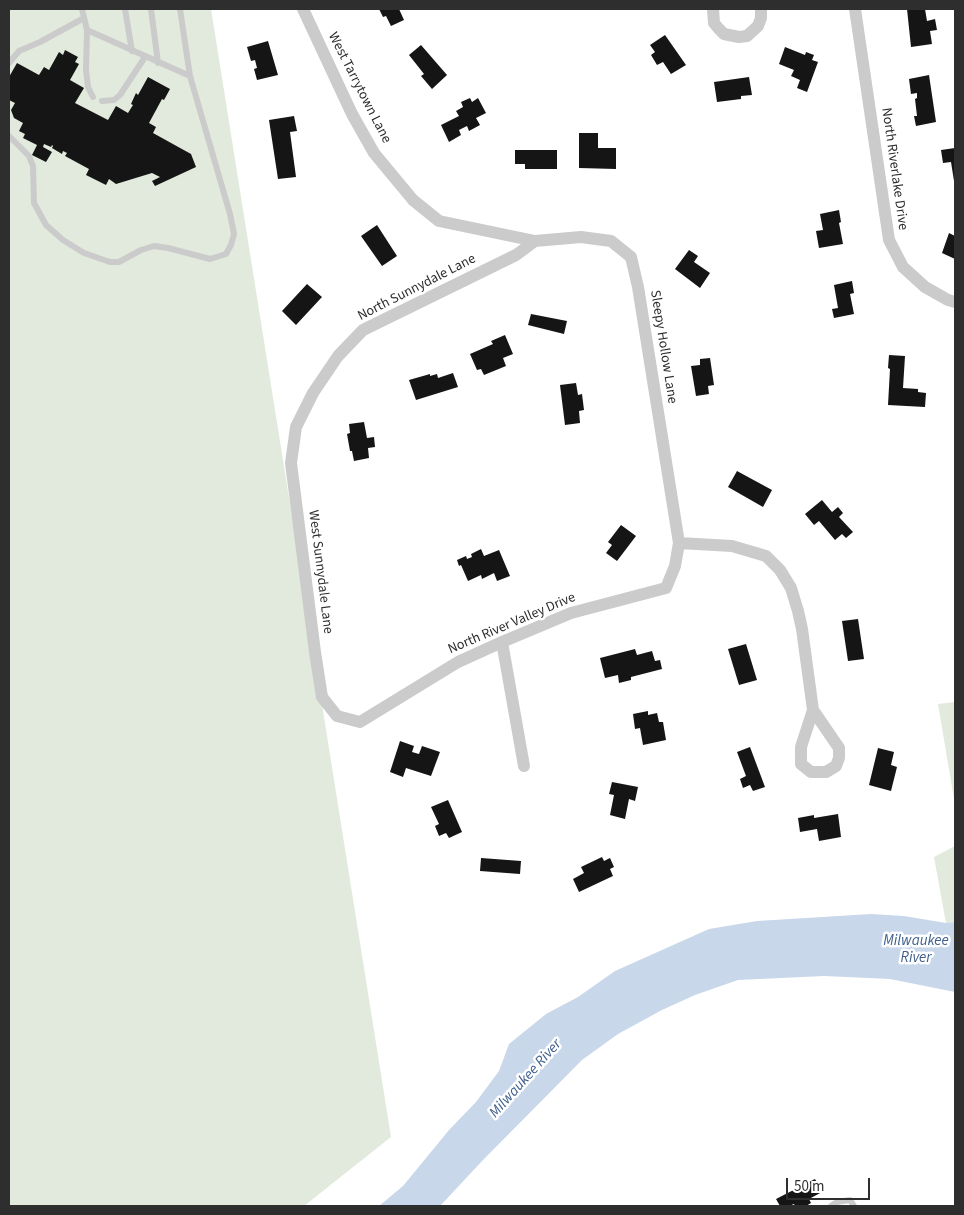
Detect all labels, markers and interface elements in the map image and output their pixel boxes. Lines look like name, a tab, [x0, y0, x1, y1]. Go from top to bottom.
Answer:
street label: West Tarrytown Lane	[324, 30, 394, 146]
street label: North Riverlake Drive	[877, 107, 911, 231]
street label: North Sunnydale Lane	[355, 251, 479, 325]
street label: Sleepy Hollow Lane	[646, 289, 680, 405]
street label: West Sunnydale Lane	[304, 509, 336, 635]
street label: North River Valley Drive	[446, 590, 578, 658]
water label: Milwaukee River	[883, 933, 949, 968]
water label: Milwaukee River	[486, 1036, 566, 1122]
scale bar	[789, 1168, 873, 1200]
text: 50 m	[794, 1176, 824, 1197]

